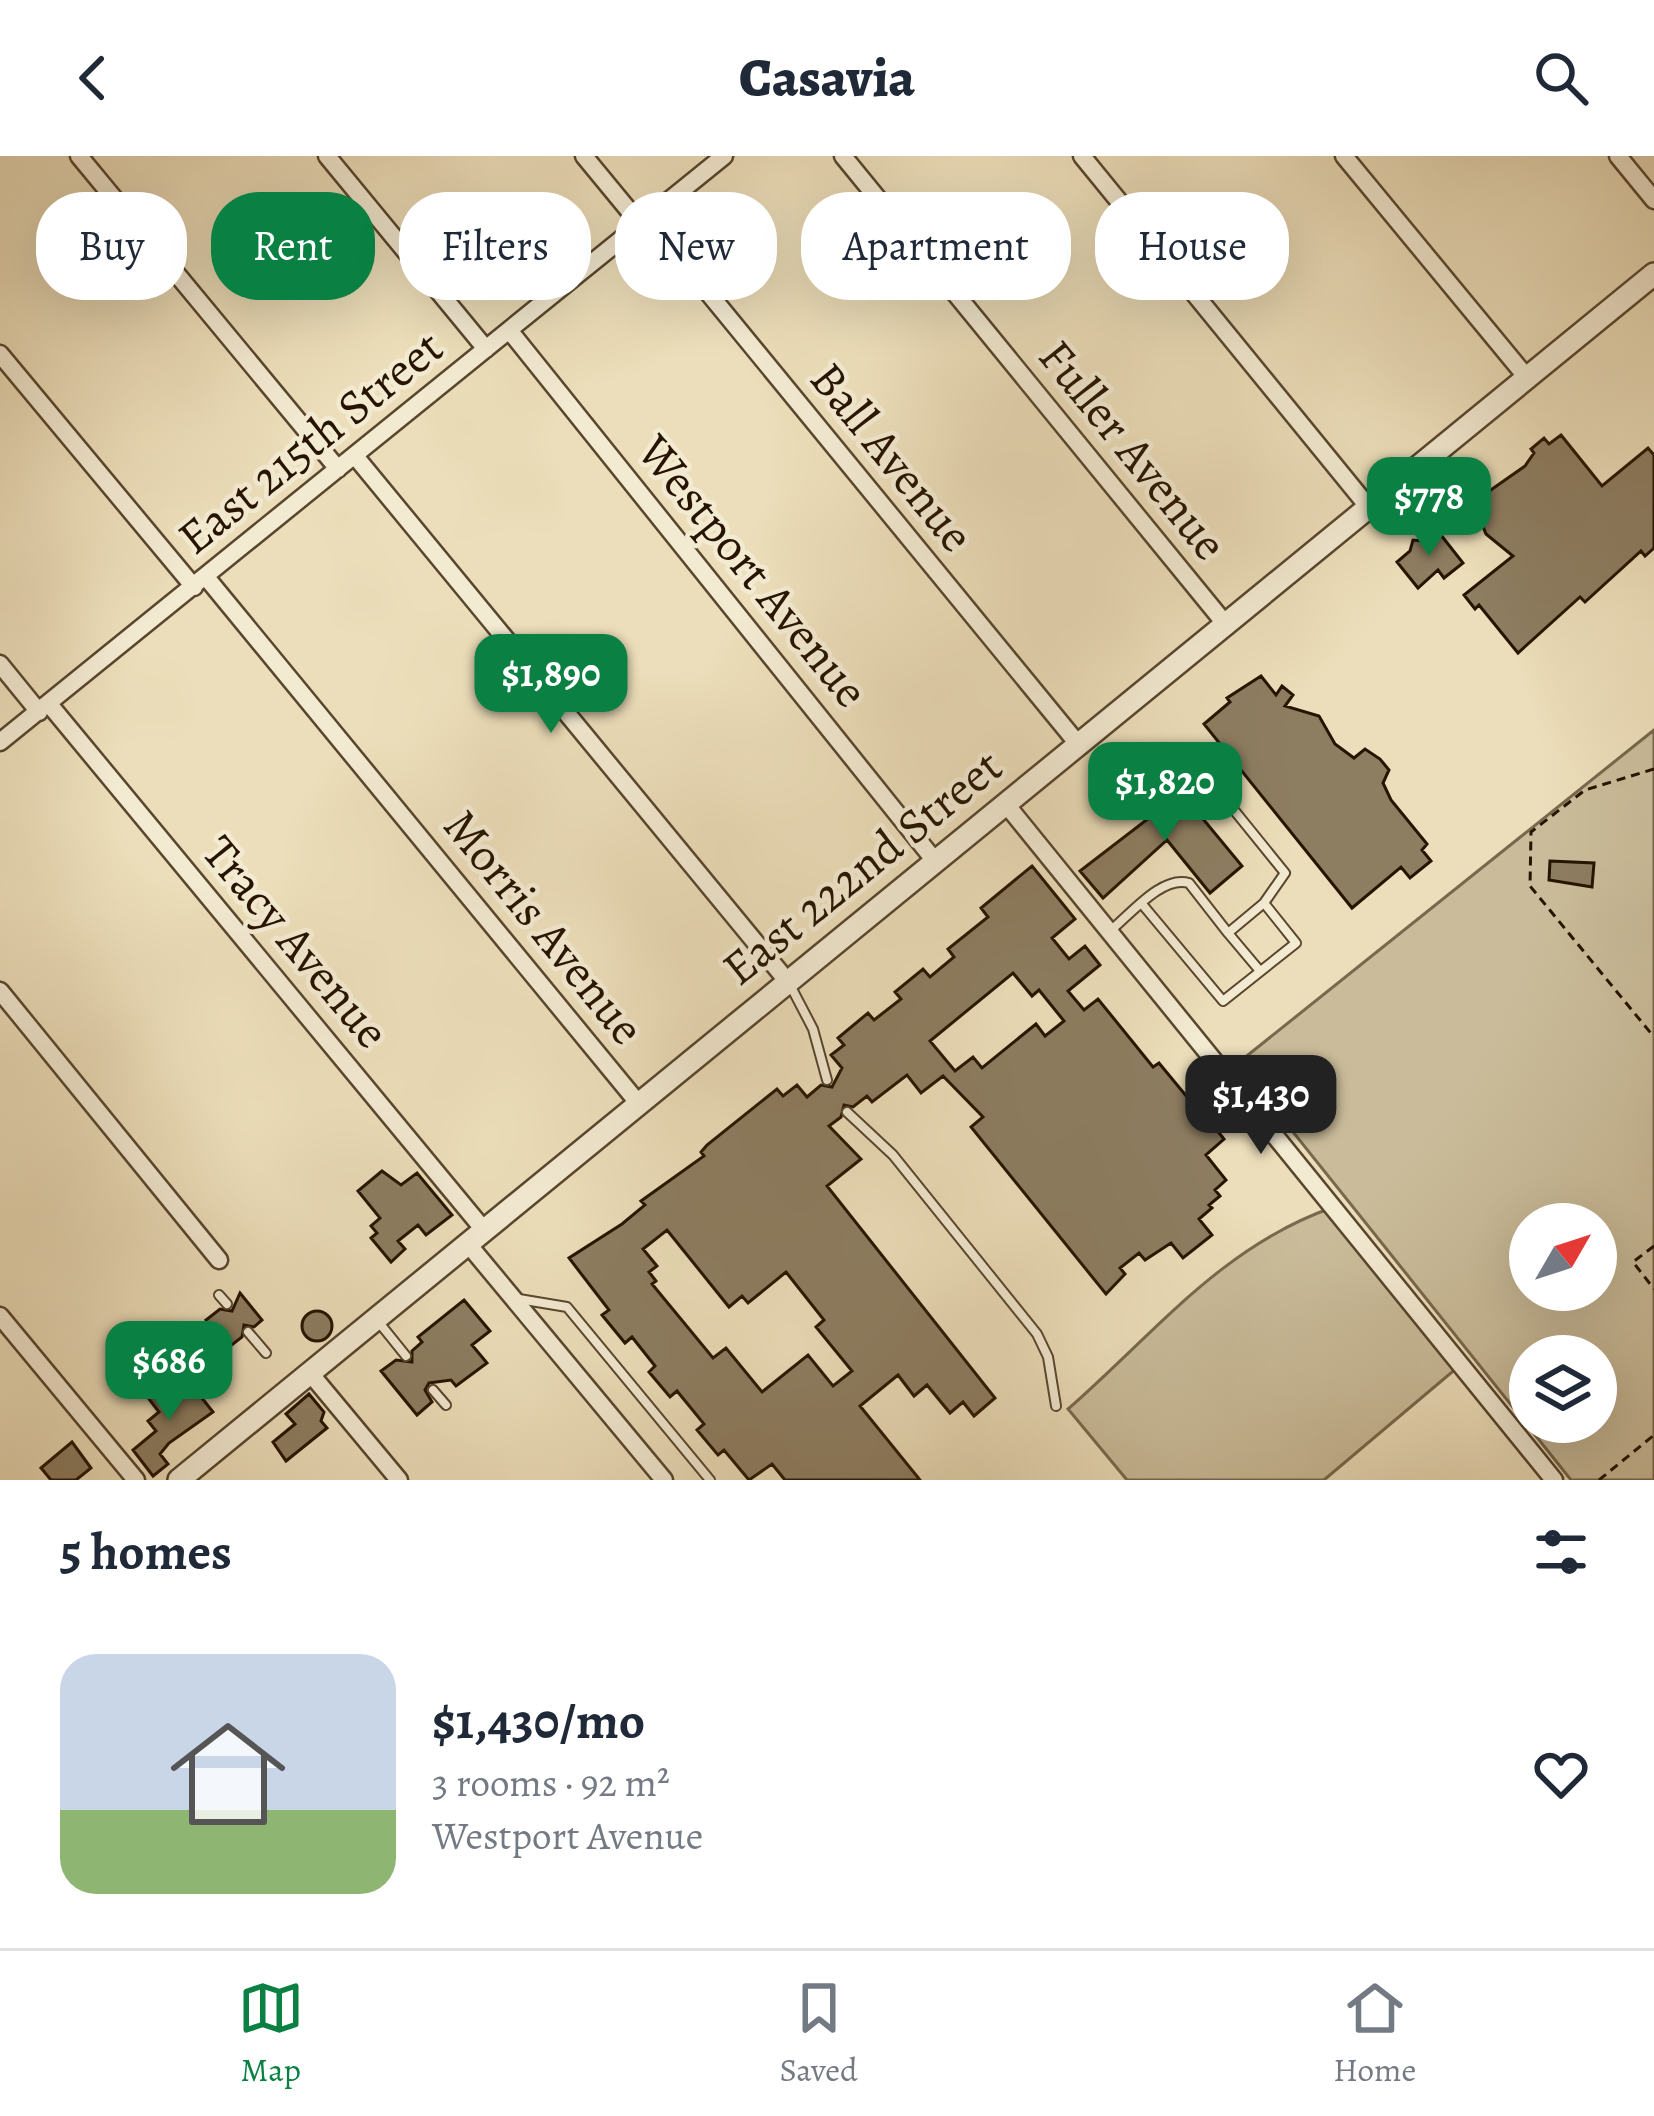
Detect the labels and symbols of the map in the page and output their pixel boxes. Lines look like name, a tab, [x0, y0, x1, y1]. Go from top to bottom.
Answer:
street label: East 215th Street	[164, 315, 456, 569]
street label: Fuller Avenue	[1024, 326, 1242, 574]
street label: Ball Avenue	[795, 348, 989, 566]
street label: Westport Avenue	[622, 420, 884, 721]
pin: $778	[1358, 457, 1500, 559]
pin: $1,890	[453, 634, 649, 736]
street label: East 222nd Street	[708, 734, 1016, 1000]
pin: $1,820	[1067, 742, 1263, 844]
street label: Morris Avenue	[428, 795, 660, 1059]
street label: Tracy Avenue	[187, 821, 405, 1063]
pin: $1,430	[1163, 1055, 1359, 1157]
north arrow	[1509, 1203, 1617, 1311]
pin: $686	[98, 1321, 240, 1423]

